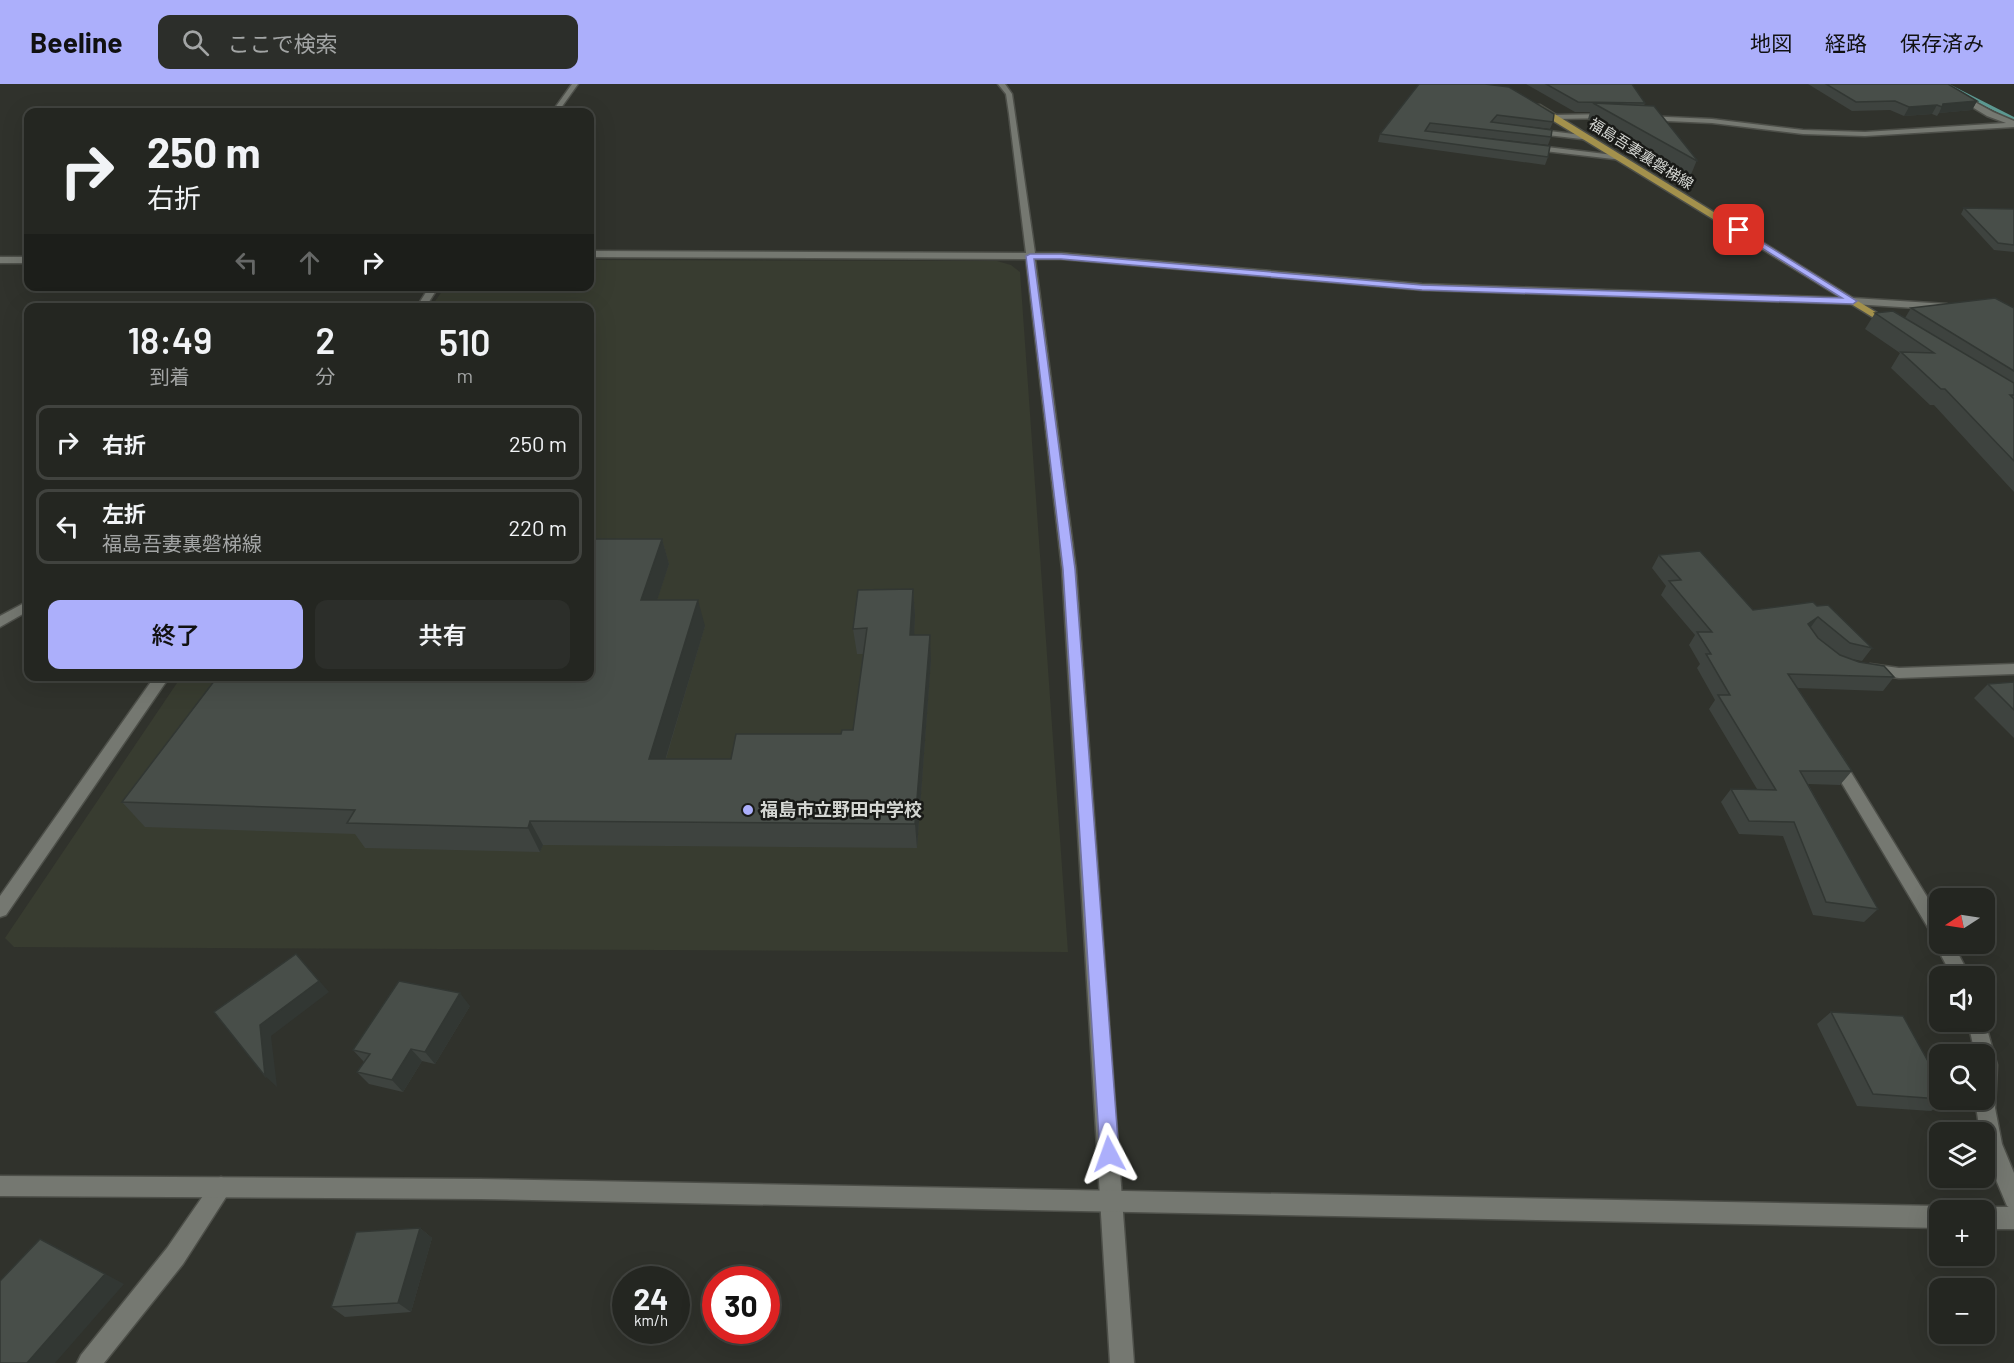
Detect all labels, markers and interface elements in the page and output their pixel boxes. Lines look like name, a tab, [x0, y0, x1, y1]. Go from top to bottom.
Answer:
search box	[158, 15, 578, 69]
text: Beeline	[30, 25, 122, 59]
icon: search	[179, 26, 212, 59]
text: ここで検索	[227, 30, 337, 56]
text: 地図	[1750, 30, 1792, 55]
text: 経路	[1825, 30, 1867, 55]
text: 保存済み	[1900, 30, 1984, 55]
street label: 福島吾妻裏磐梯線	[1586, 114, 1697, 193]
text: 250 m	[147, 126, 261, 176]
icon: right	[48, 132, 126, 210]
text: 右折	[147, 181, 201, 213]
pin	[1713, 204, 1764, 255]
icon: arrive	[1722, 213, 1755, 246]
icon: left	[230, 246, 263, 279]
icon: ahead	[293, 246, 326, 279]
icon: right	[356, 246, 389, 279]
text: 18:49	[127, 318, 212, 361]
text: 2	[316, 318, 335, 361]
text: 510	[439, 320, 491, 363]
text: m	[456, 363, 473, 387]
text: 到着	[150, 364, 190, 388]
text: 分	[316, 364, 336, 388]
icon: right	[51, 426, 84, 459]
text: 250 m	[509, 430, 567, 456]
text: 右折	[102, 431, 146, 457]
text: 左折	[102, 500, 146, 526]
icon: left	[51, 510, 84, 543]
text: 220 m	[508, 514, 567, 540]
text: 福島吾妻裏磐梯線	[102, 531, 262, 555]
button: 終了	[48, 600, 303, 669]
button: 共有	[315, 600, 570, 669]
place label: 福島市立野田中学校	[760, 798, 922, 820]
marker: 福島市立野田中学校	[741, 803, 755, 817]
north arrow	[1929, 888, 1995, 954]
map controls	[1929, 888, 1995, 1344]
button: sound	[1929, 966, 1995, 1032]
button: search	[1929, 1044, 1995, 1110]
position arrow	[1077, 1122, 1141, 1186]
button: layers	[1929, 1122, 1995, 1188]
button: +	[1929, 1200, 1995, 1266]
speed limit sign: 30	[702, 1266, 780, 1344]
button: −	[1929, 1278, 1995, 1344]
text: 24	[634, 1280, 668, 1316]
text: km/h	[634, 1311, 668, 1329]

